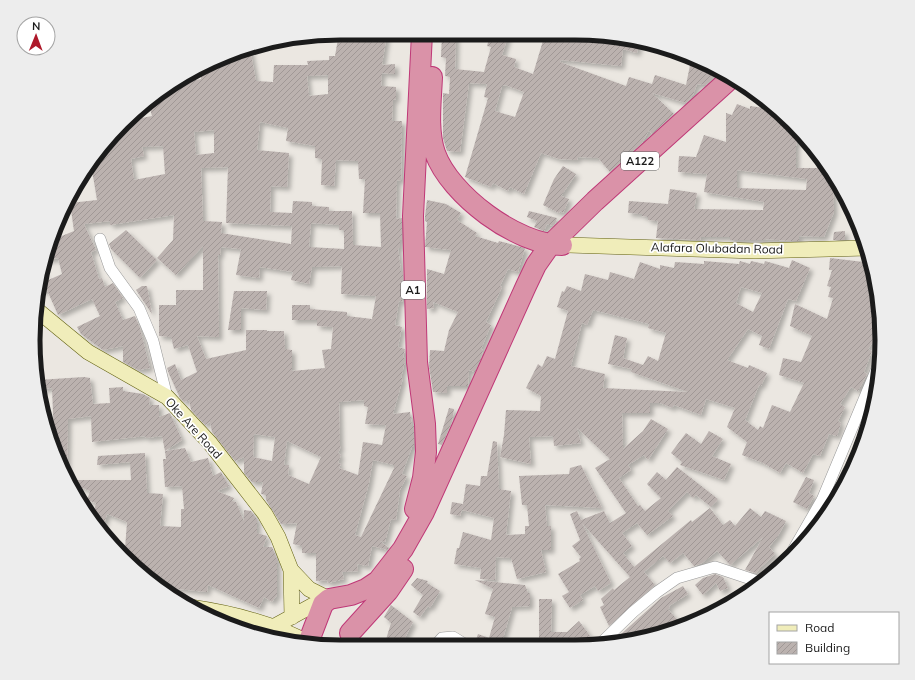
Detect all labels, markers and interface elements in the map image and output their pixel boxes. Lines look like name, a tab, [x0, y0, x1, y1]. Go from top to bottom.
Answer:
north arrow	[16, 16, 56, 56]
text: N	[32, 19, 40, 33]
road number: A122	[621, 152, 659, 170]
street label: Alafara Olubadan Road	[651, 239, 783, 257]
road number: A1	[401, 281, 425, 299]
street label: Oke Are Road	[163, 394, 225, 462]
legend	[769, 612, 899, 664]
text: Road	[805, 620, 834, 635]
text: Building	[805, 640, 850, 655]

